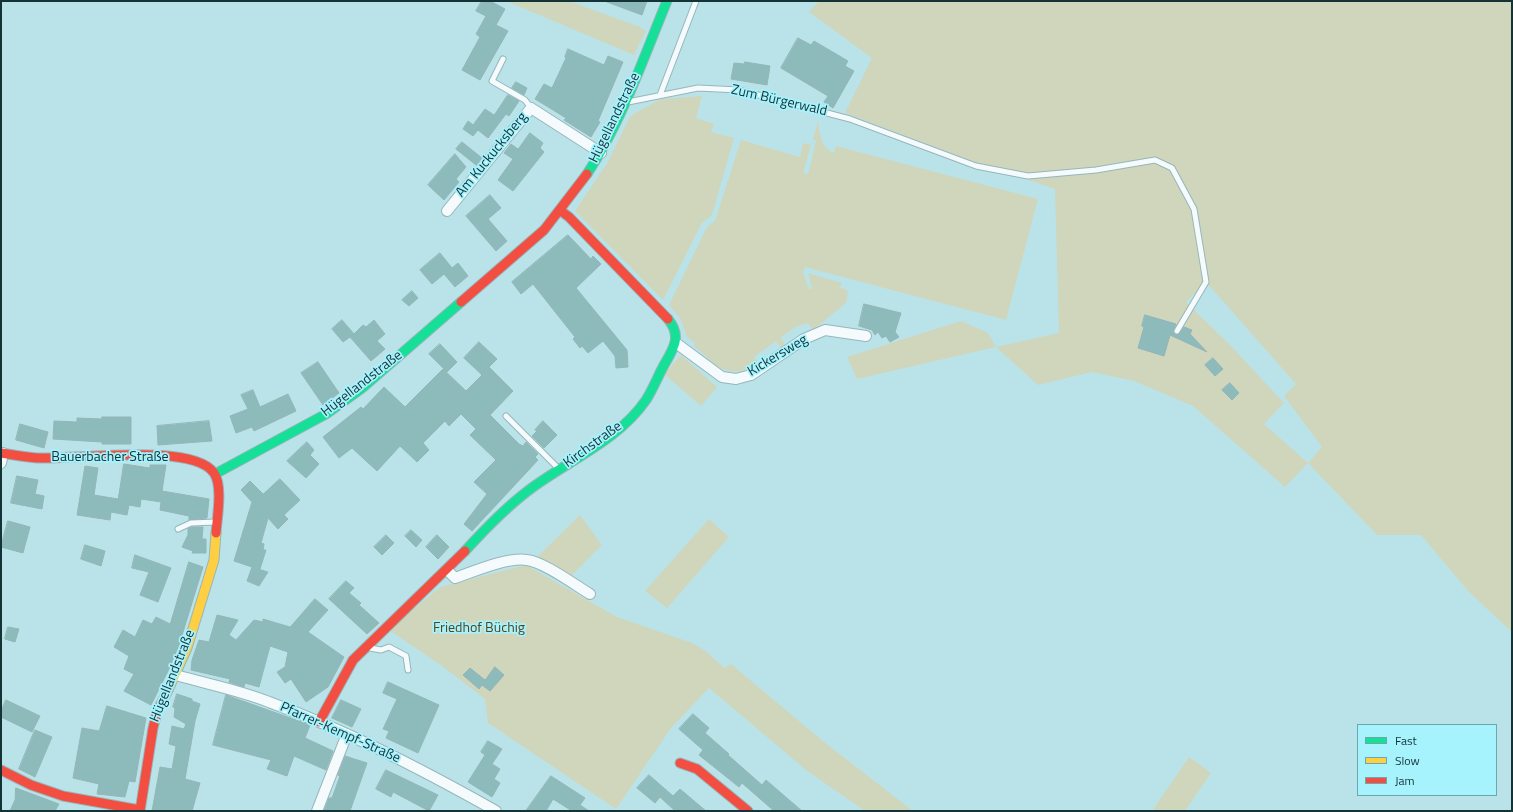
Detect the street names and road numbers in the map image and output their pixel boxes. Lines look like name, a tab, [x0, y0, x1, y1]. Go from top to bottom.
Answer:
street label: Hügellandstraße	[586, 70, 644, 166]
street label: Zum Bürgerwald	[729, 82, 829, 120]
street label: Am Kuckucksberg	[453, 109, 531, 201]
street label: Kickersweg	[745, 332, 811, 380]
street label: Hügellandstraße	[318, 347, 406, 421]
street label: Kirchstraße	[561, 418, 625, 472]
street label: Bauerbacher Straße	[51, 450, 169, 466]
street label: Hügellandstraße	[147, 627, 199, 725]
street label: Pfarrer-Kempf-Straße	[277, 699, 403, 767]

